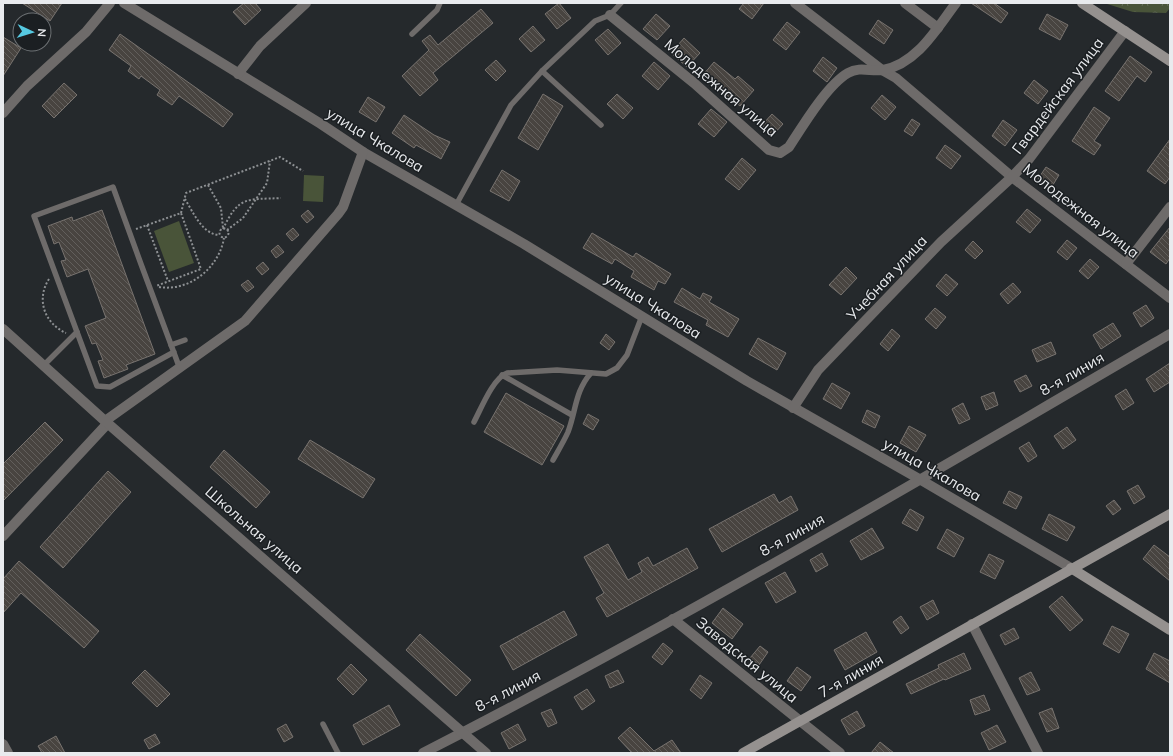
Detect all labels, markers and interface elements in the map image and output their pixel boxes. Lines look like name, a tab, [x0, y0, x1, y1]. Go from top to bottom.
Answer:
north arrow	[12, 12, 52, 52]
text: N	[35, 28, 49, 37]
street label: Гвардейская улица	[1008, 34, 1108, 158]
street label: Молодежная улица	[661, 35, 782, 141]
street label: улица Чкалова	[323, 103, 427, 176]
street label: Молодежная улица	[1019, 159, 1143, 262]
street label: Учебная улица	[842, 231, 931, 325]
street label: улица Чкалова	[601, 268, 705, 343]
street label: 8-я линия	[1036, 347, 1107, 400]
street label: улица Чкалова	[880, 434, 985, 505]
street label: Школьная улица	[201, 482, 307, 577]
street label: 8-я линия	[756, 509, 828, 560]
street label: Заводская улица	[692, 613, 802, 707]
street label: 7-я линия	[815, 649, 886, 702]
street label: 8-я линия	[472, 665, 544, 716]

